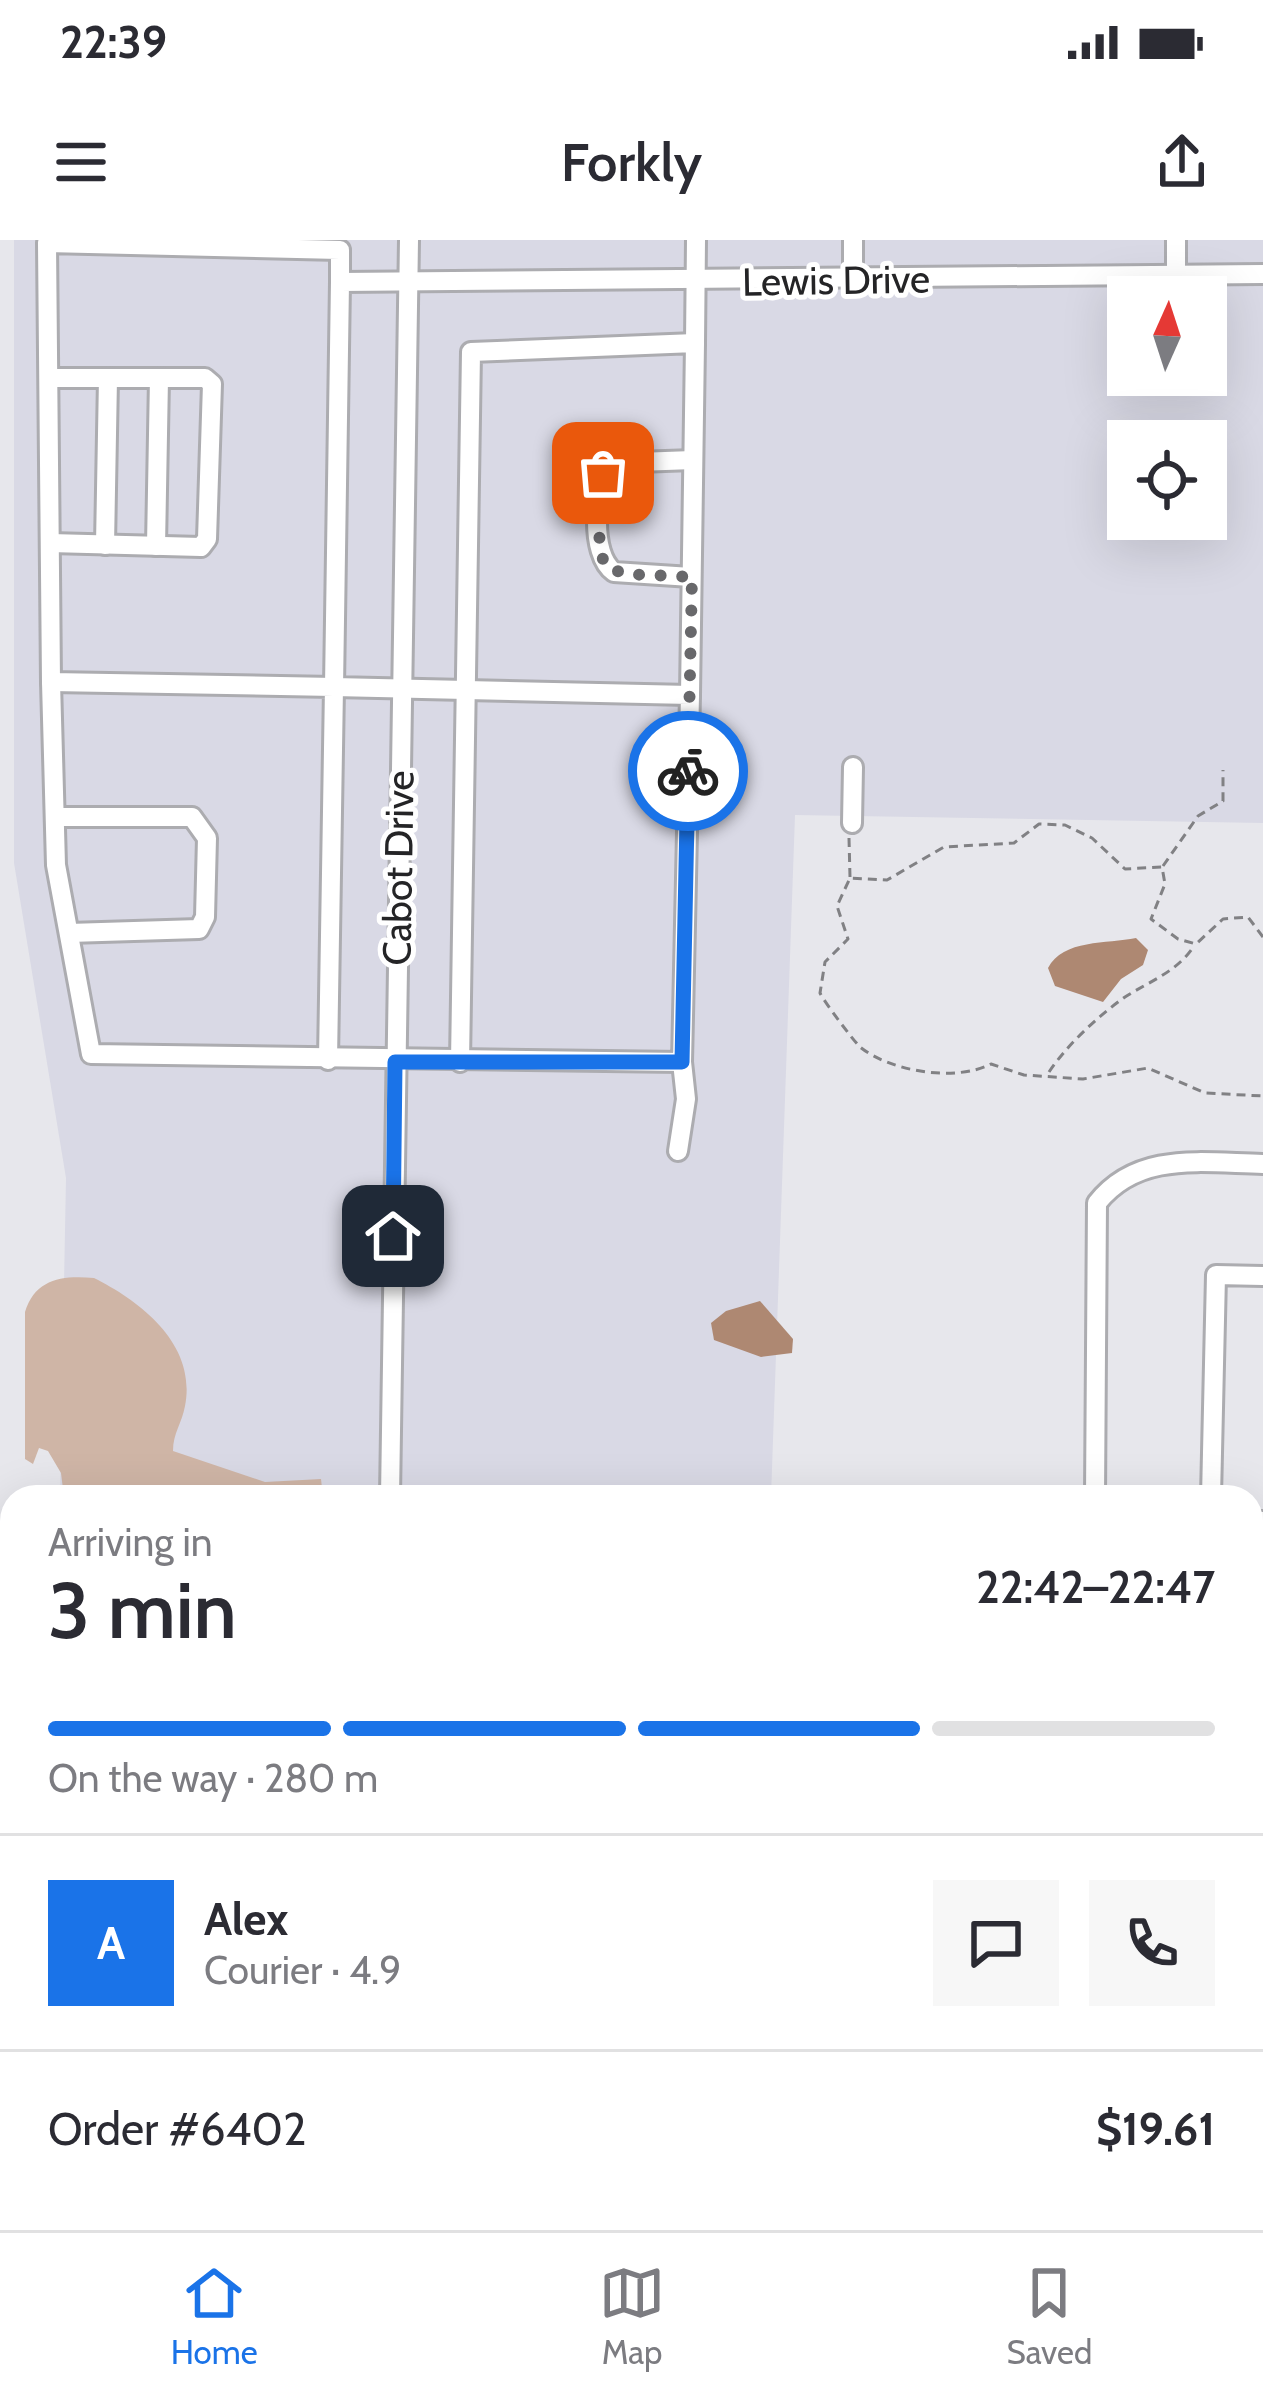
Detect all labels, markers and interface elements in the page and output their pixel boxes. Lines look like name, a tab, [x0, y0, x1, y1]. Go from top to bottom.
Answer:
text: 22:39	[60, 15, 167, 69]
icon: menu	[48, 129, 114, 195]
text: Forkly	[561, 129, 702, 195]
icon: share	[1149, 129, 1215, 195]
street label: Lewis Drive	[742, 254, 930, 306]
north arrow	[1107, 276, 1227, 396]
map controls	[1107, 276, 1227, 540]
button: locate	[1107, 420, 1227, 540]
pin	[552, 422, 654, 524]
icon: bag	[570, 440, 636, 506]
courier	[628, 711, 748, 831]
icon: bike	[655, 738, 721, 804]
street label: Cabot Drive	[372, 770, 424, 966]
pin	[342, 1185, 444, 1287]
icon: home	[360, 1203, 426, 1269]
text: Arriving in	[48, 1518, 212, 1566]
text: 22:42–22:47	[976, 1560, 1215, 1614]
text: 3 min	[48, 1563, 237, 1658]
text: On the way · 280 m	[48, 1754, 378, 1802]
button: chat	[933, 1880, 1059, 2006]
button: phone	[1089, 1880, 1215, 2006]
text: Alex	[204, 1892, 288, 1946]
text: A	[97, 1916, 125, 1970]
text: Courier · 4.9	[204, 1946, 401, 1994]
text: Order #6402	[48, 2102, 307, 2156]
text: $19.61	[1096, 2102, 1215, 2156]
tab: Home	[171, 2260, 258, 2372]
tab: Map	[599, 2260, 665, 2372]
tab: Saved	[1007, 2260, 1092, 2372]

